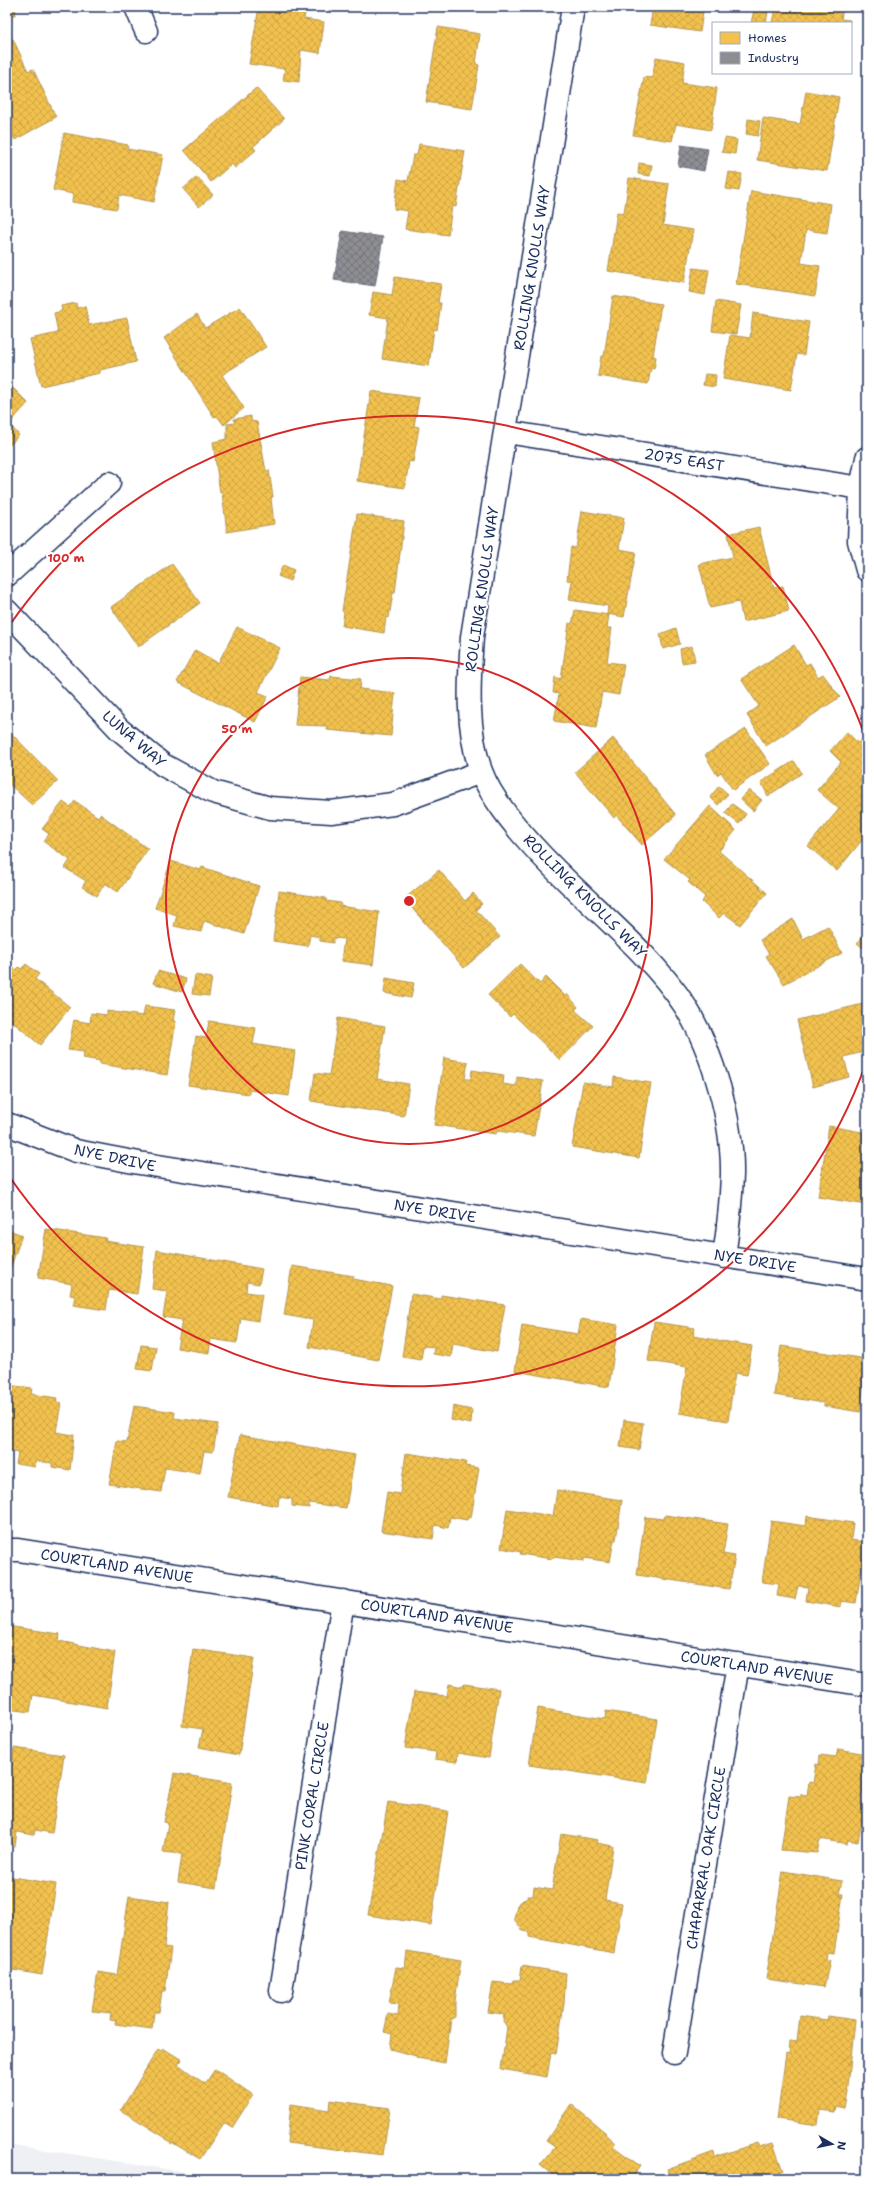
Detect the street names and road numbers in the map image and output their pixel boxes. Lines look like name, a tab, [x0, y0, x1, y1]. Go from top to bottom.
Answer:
street label: ROLLING KNOLLS WAY	[509, 184, 555, 352]
street label: 2075 EAST	[642, 444, 726, 476]
street label: ROLLING KNOLLS WAY	[460, 505, 504, 673]
street label: LUNA WAY	[98, 706, 170, 772]
street label: ROLLING KNOLLS WAY	[519, 830, 651, 962]
street label: NYE DRIVE	[72, 1140, 158, 1176]
street label: NYE DRIVE	[392, 1195, 478, 1227]
street label: NYE DRIVE	[712, 1245, 798, 1277]
street label: COURTLAND AVENUE	[39, 1544, 195, 1588]
street label: COURTLAND AVENUE	[359, 1594, 515, 1638]
street label: COURTLAND AVENUE	[679, 1646, 835, 1690]
street label: PINK CORAL CIRCLE	[290, 1720, 334, 1872]
street label: CHAPARRAL OAK CIRCLE	[682, 1765, 730, 1951]

